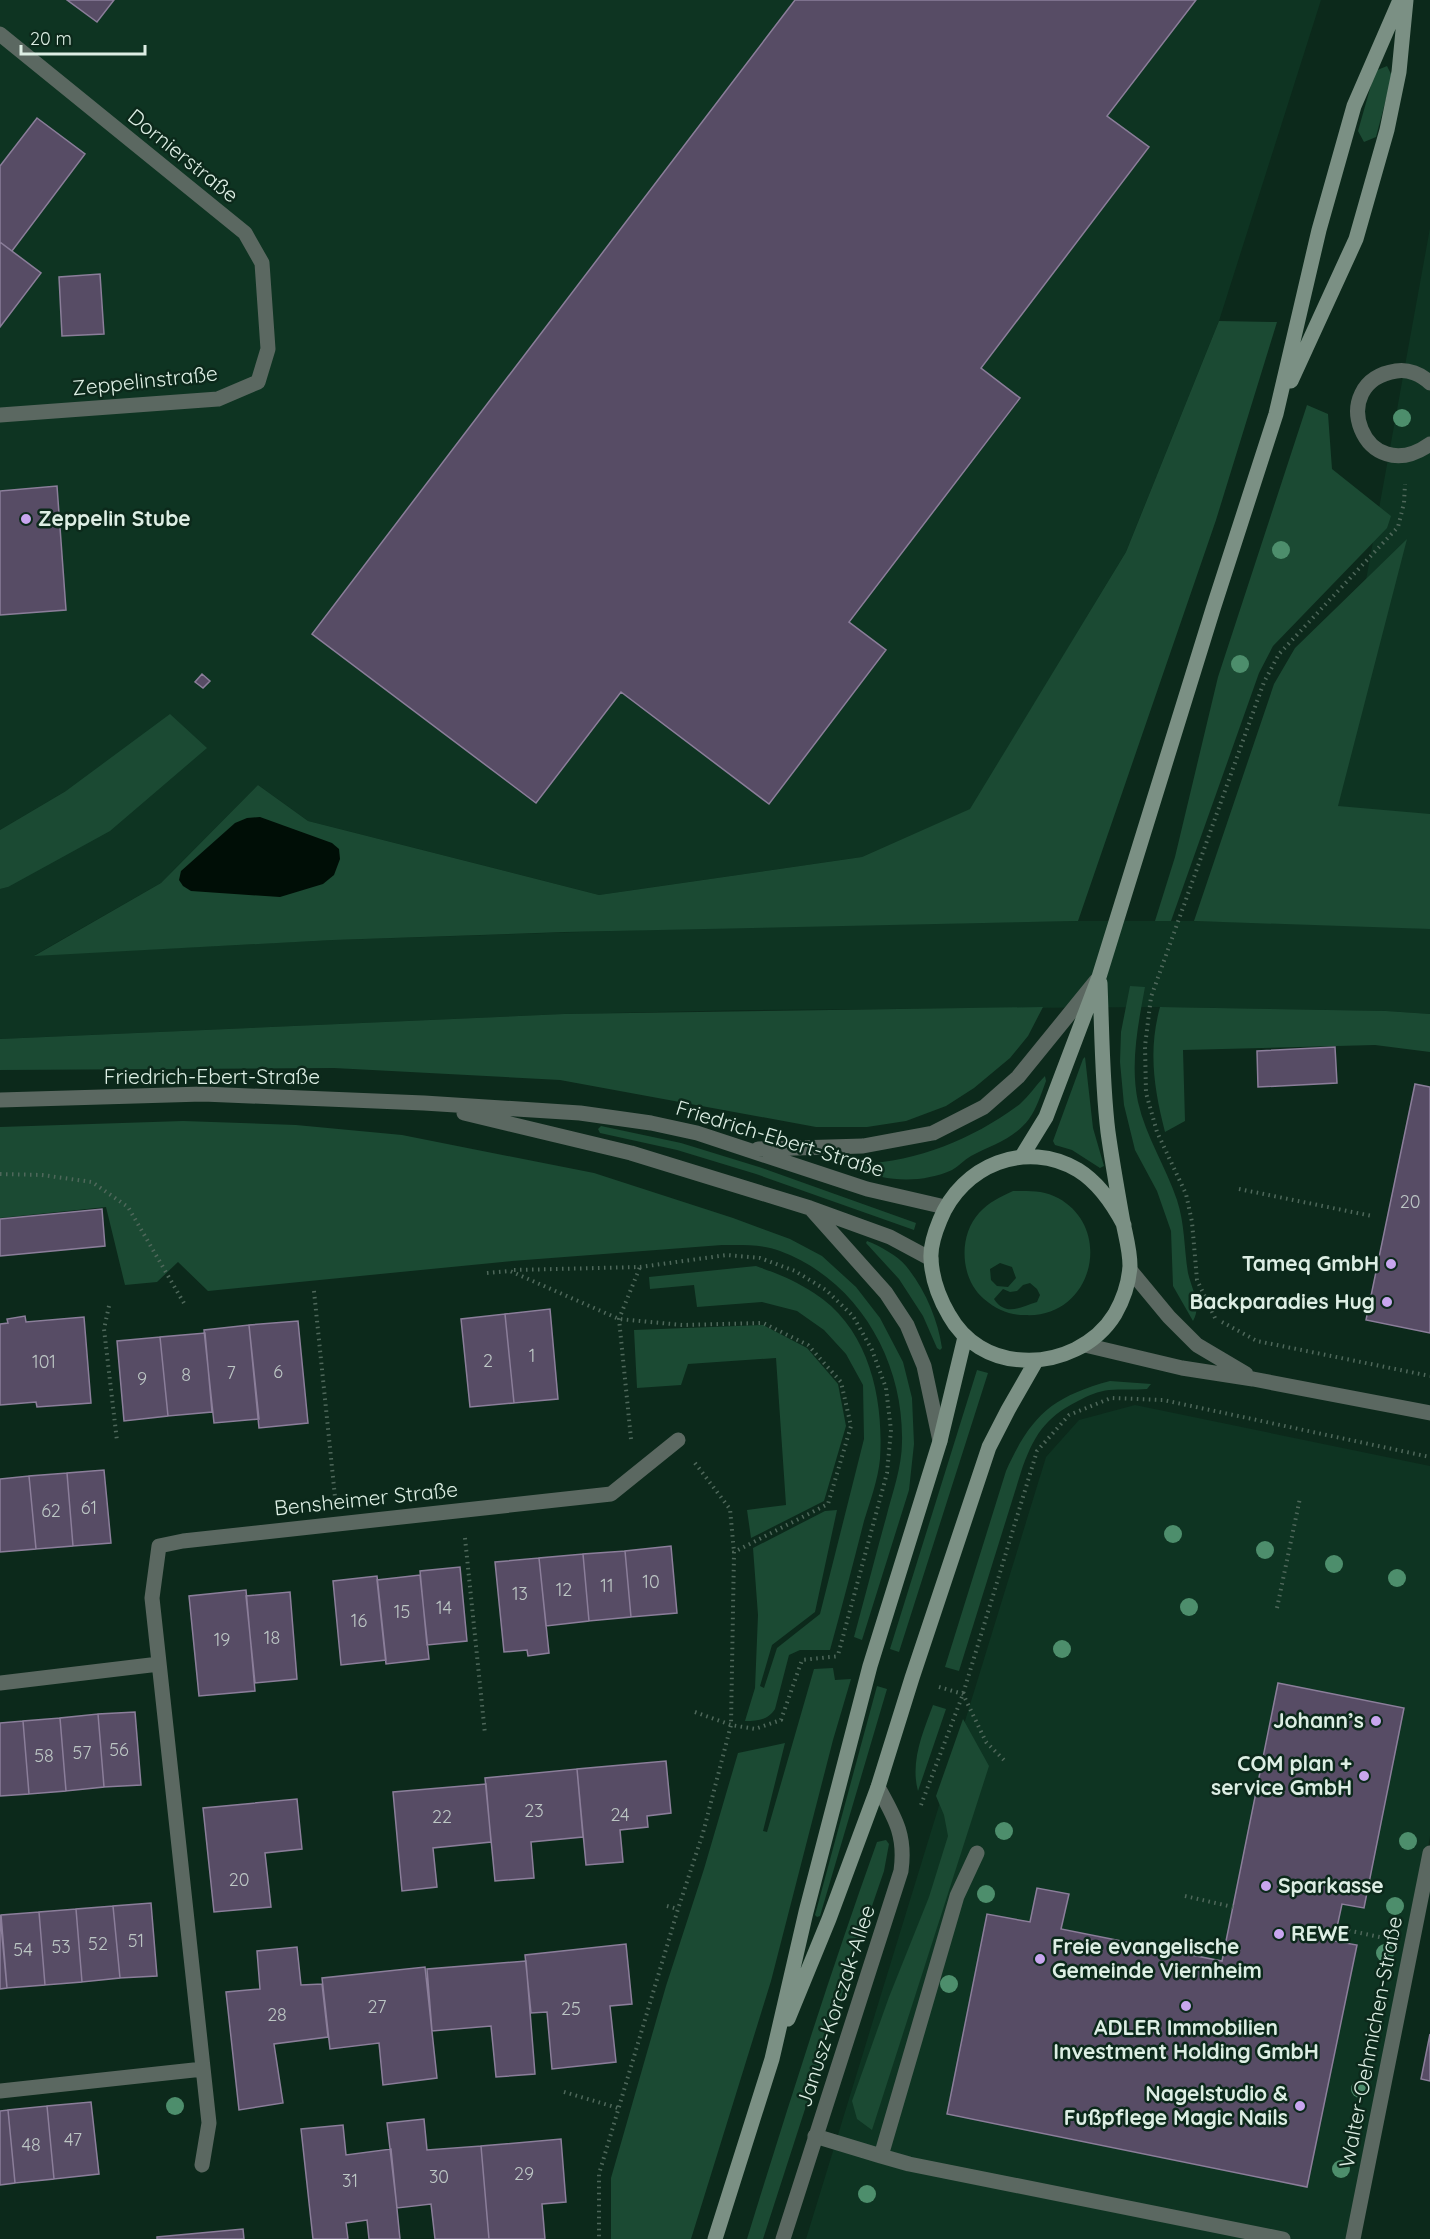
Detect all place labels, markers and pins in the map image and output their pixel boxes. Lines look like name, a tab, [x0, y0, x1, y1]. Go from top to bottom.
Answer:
place label: Zeppelin Stube	[38, 505, 191, 531]
marker: Zeppelin Stube	[19, 512, 33, 526]
place label: Tameq GmbH	[1242, 1250, 1379, 1276]
marker: Tameq GmbH	[1384, 1257, 1398, 1271]
place label: Backparadies Hug	[1190, 1288, 1375, 1314]
marker: Backparadies Hug	[1380, 1295, 1394, 1309]
place label: Johann’s	[1273, 1707, 1364, 1733]
marker: Johann’s	[1369, 1714, 1383, 1728]
place label: COM plan + service GmbH	[1211, 1750, 1352, 1800]
marker: COM plan + service GmbH	[1357, 1769, 1371, 1783]
place label: Sparkasse	[1278, 1872, 1384, 1898]
marker: Sparkasse	[1259, 1879, 1273, 1893]
place label: REWE	[1291, 1920, 1349, 1946]
marker: REWE	[1272, 1927, 1286, 1941]
place label: Freie evangelische Gemeinde Viernheim	[1052, 1933, 1262, 1983]
marker: Freie evangelische Gemeinde Viernheim	[1033, 1952, 1047, 1966]
marker: ADLER Immobilien Investment Holding GmbH	[1179, 1999, 1193, 2013]
place label: ADLER Immobilien Investment Holding GmbH	[1053, 2014, 1319, 2064]
place label: Nagelstudio & Fußpflege Magic Nails	[1064, 2080, 1288, 2130]
marker: Nagelstudio & Fußpflege Magic Nails	[1293, 2099, 1307, 2113]

